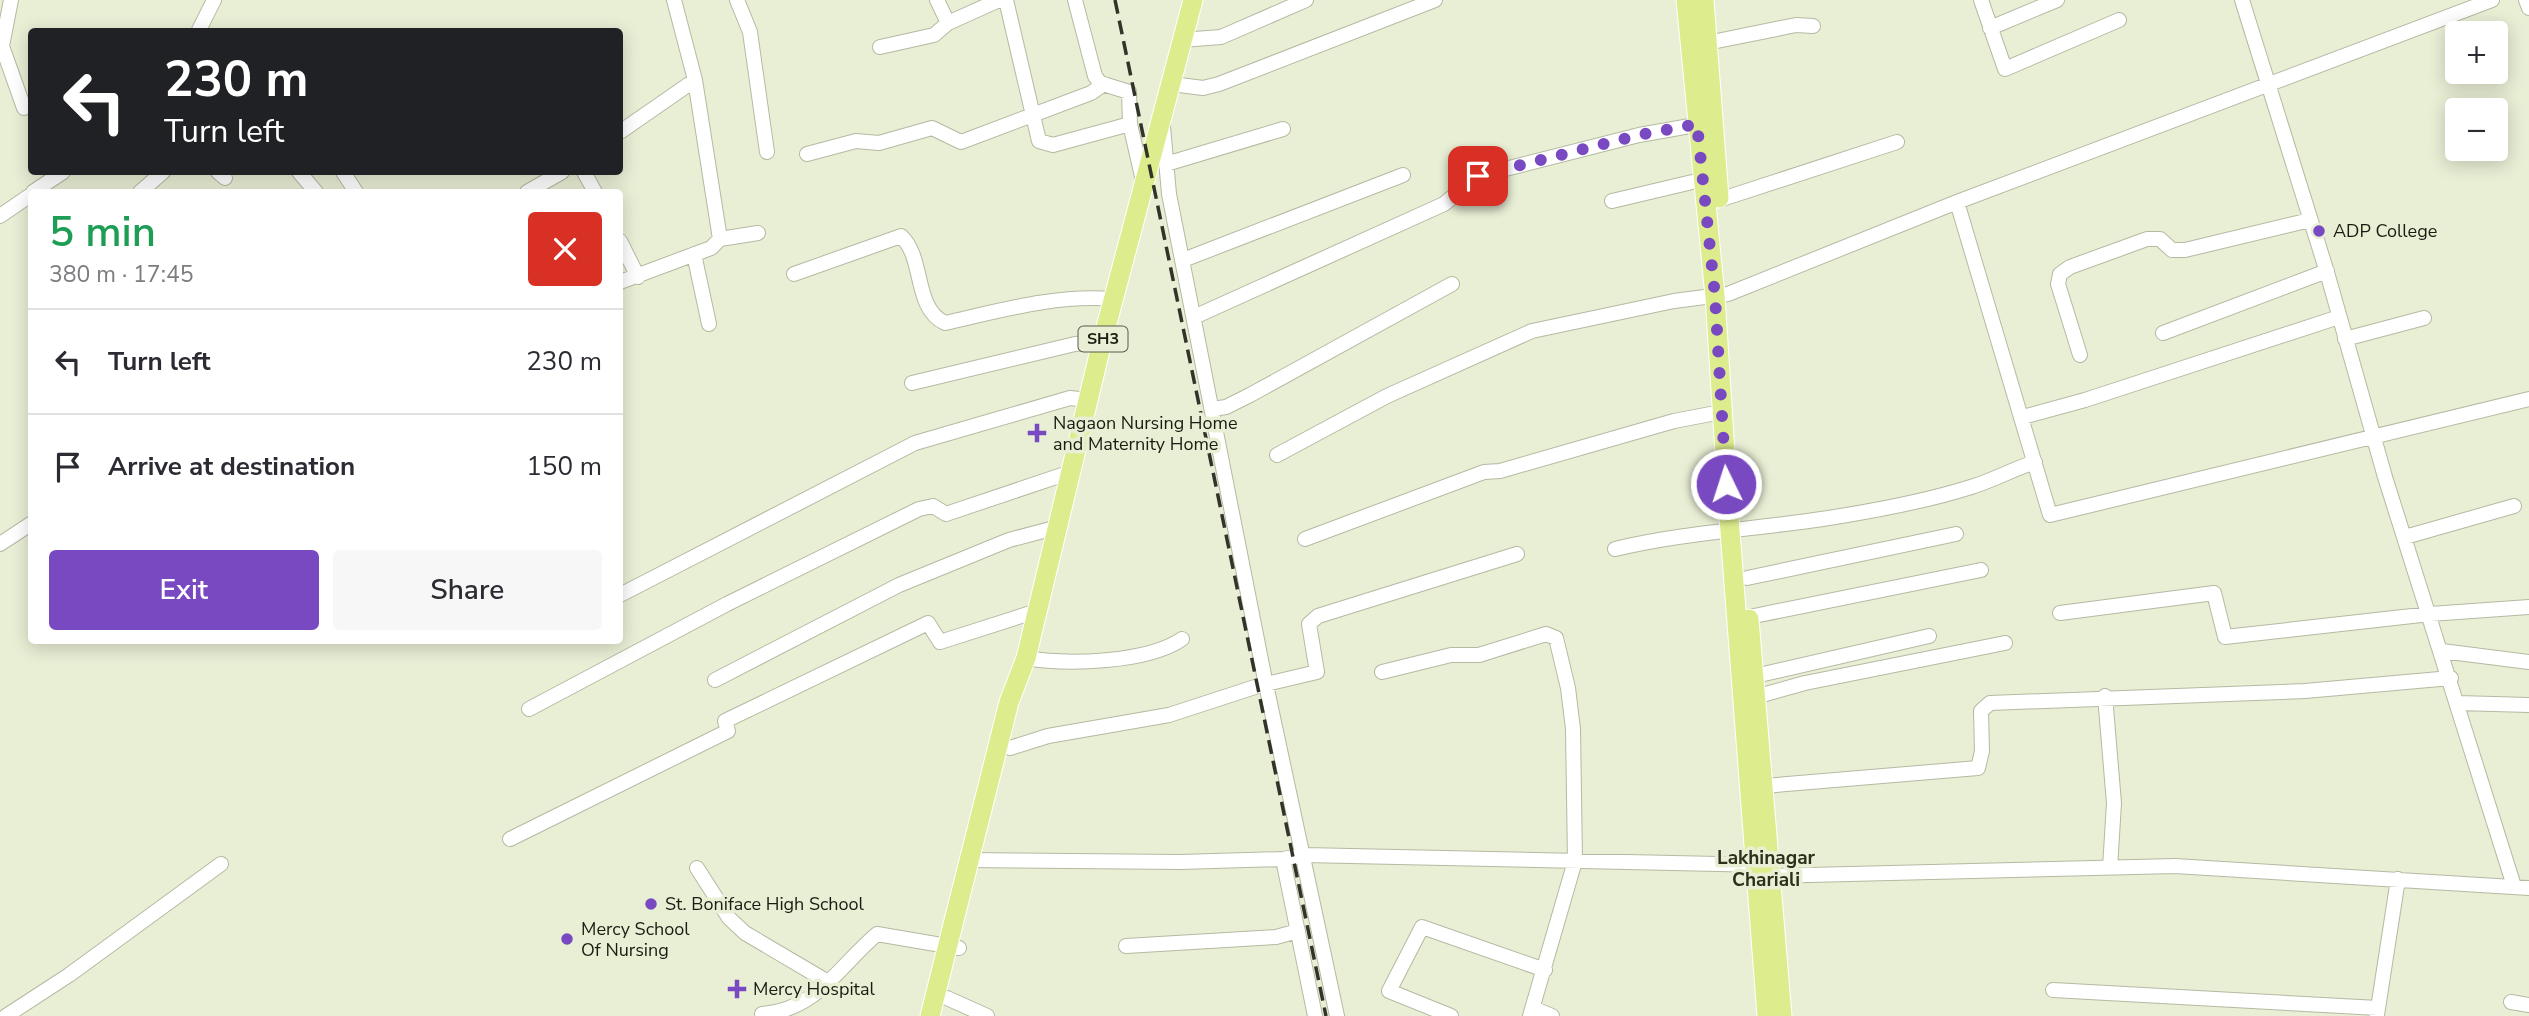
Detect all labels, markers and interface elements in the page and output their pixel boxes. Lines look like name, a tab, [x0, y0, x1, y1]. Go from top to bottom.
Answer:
map controls	[2445, 21, 2508, 161]
button: +	[2445, 21, 2508, 84]
text: 230 m	[164, 46, 308, 113]
icon: left	[49, 56, 140, 147]
button: −	[2445, 98, 2508, 161]
text: Turn left	[164, 110, 284, 153]
pin	[1448, 146, 1508, 206]
icon: arrive	[1459, 157, 1497, 195]
text: 5 min	[49, 204, 156, 261]
button: close	[528, 212, 602, 286]
place label: ADP College	[2333, 219, 2437, 243]
marker: ADP College	[2311, 223, 2327, 239]
text: 380 m · 17:45	[49, 259, 194, 290]
road number: SH3	[1078, 326, 1128, 352]
icon: left	[49, 343, 87, 381]
text: Turn left	[108, 344, 211, 379]
text: 230 m	[526, 344, 602, 379]
place label: Nagaon Nursing Home and Maternity Home	[1053, 411, 1238, 456]
marker: Nagaon Nursing Home and Maternity Home	[1027, 423, 1047, 443]
position arrow	[1689, 447, 1763, 521]
icon: arrive	[49, 448, 87, 486]
text: Arrive at destination	[108, 449, 355, 484]
text: 150 m	[526, 449, 602, 484]
button: Exit	[49, 550, 319, 630]
button: Share	[333, 550, 602, 630]
district label: Lakhinagar Chariali	[1717, 845, 1816, 893]
place label: St. Boniface High School	[665, 892, 865, 916]
marker: St. Boniface High School	[643, 896, 659, 912]
place label: Mercy School Of Nursing	[581, 917, 690, 962]
marker: Mercy School Of Nursing	[559, 931, 575, 947]
place label: Mercy Hospital	[753, 977, 875, 1001]
marker: Mercy Hospital	[727, 979, 747, 999]

